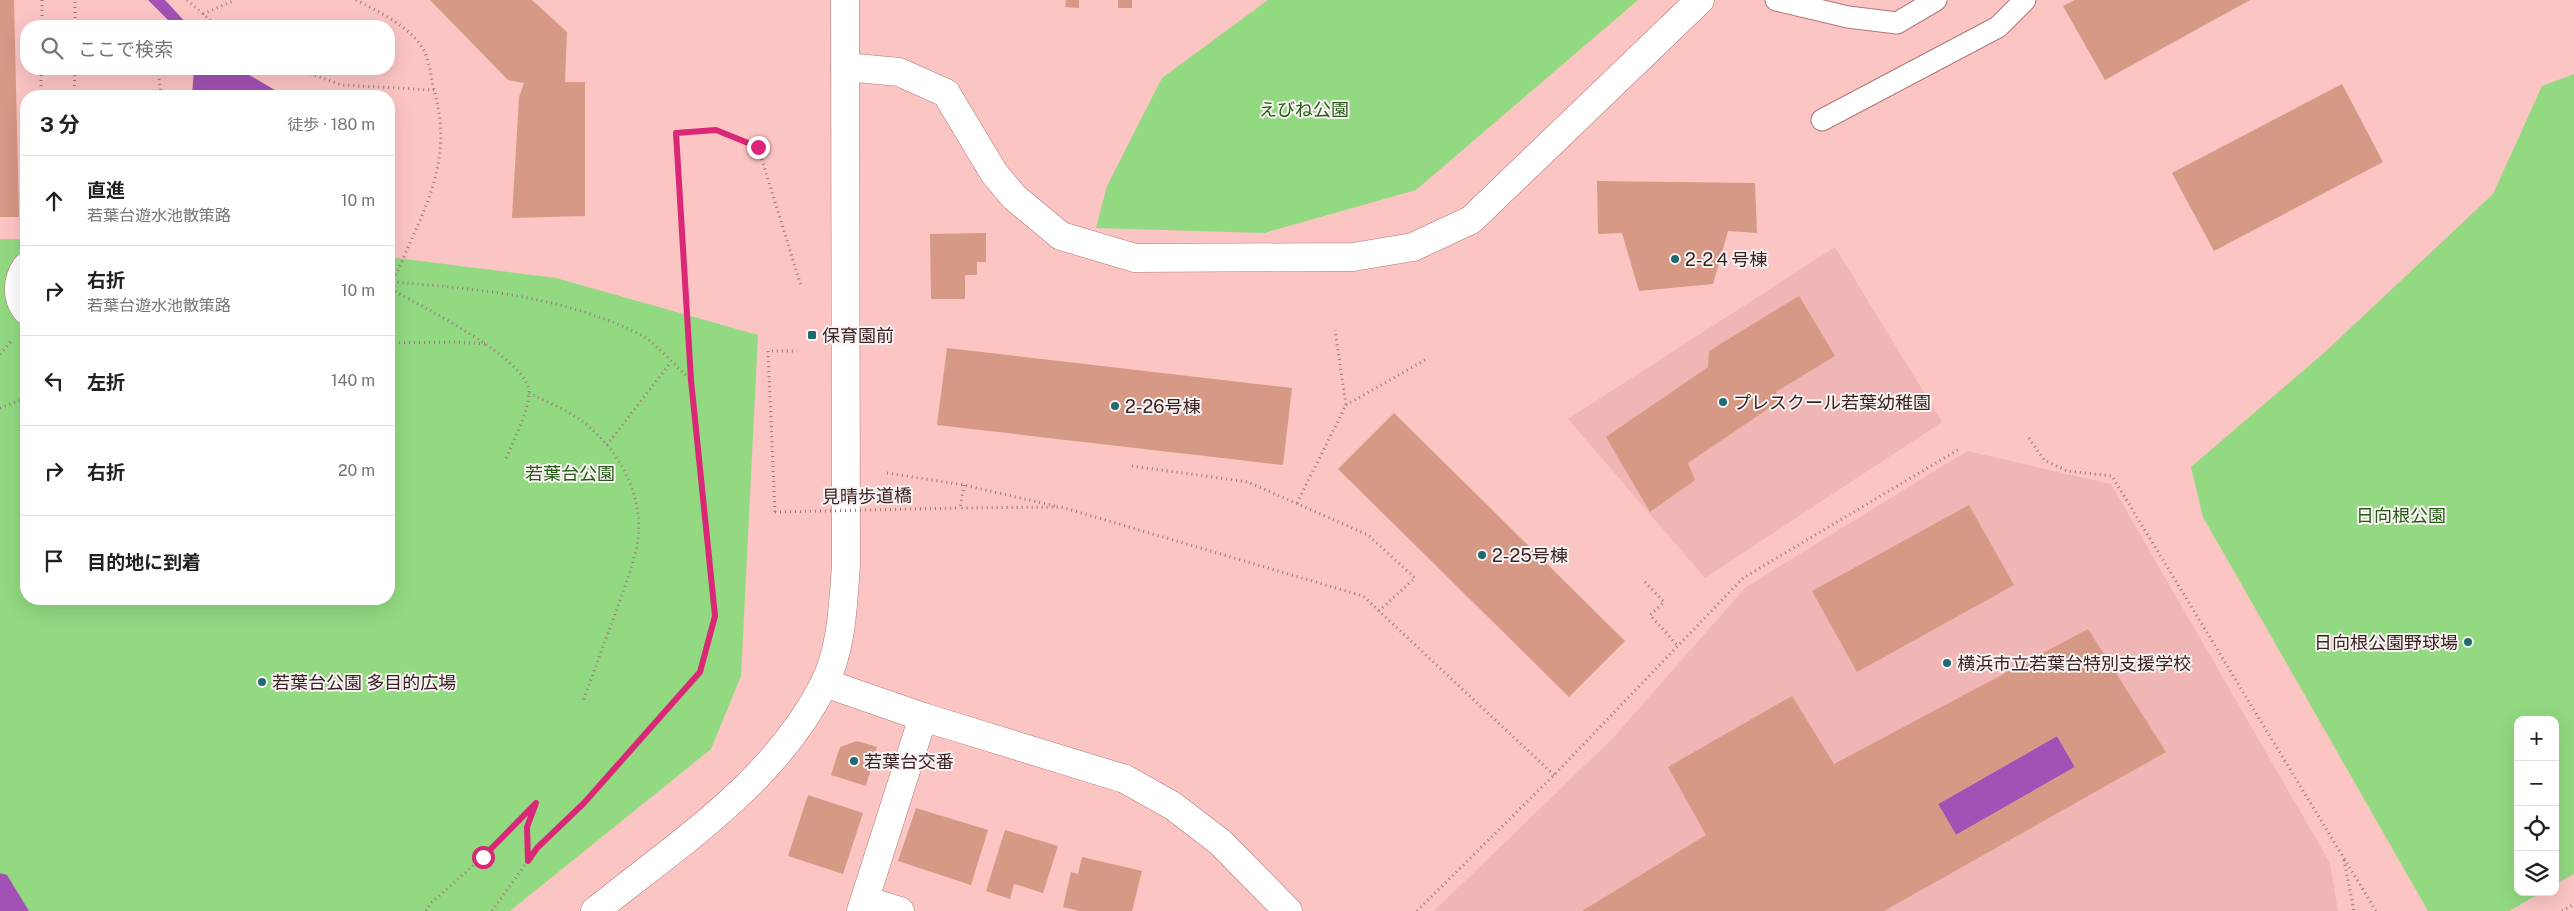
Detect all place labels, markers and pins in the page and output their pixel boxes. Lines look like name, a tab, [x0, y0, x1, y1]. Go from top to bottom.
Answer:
place label: 2-2４号棟	[1685, 249, 1767, 270]
marker: 2-2４号棟	[1669, 253, 1681, 265]
place label: 保育園前	[822, 325, 894, 346]
marker: 保育園前	[806, 329, 818, 341]
place label: プレスクール若葉幼稚園	[1733, 392, 1931, 413]
place label: 2-26号棟	[1125, 396, 1200, 417]
marker: プレスクール若葉幼稚園	[1717, 396, 1729, 408]
marker: 2-26号棟	[1109, 400, 1121, 412]
place label: 2-25号棟	[1492, 545, 1568, 566]
marker: 2-25号棟	[1476, 549, 1488, 561]
place label: 日向根公園野球場	[2314, 632, 2458, 653]
marker: 日向根公園野球場	[2462, 636, 2474, 648]
place label: 横浜市立若葉台特別支援学校	[1957, 653, 2191, 674]
marker: 横浜市立若葉台特別支援学校	[1941, 657, 1953, 669]
place label: 若葉台公園 多目的広場	[272, 672, 456, 693]
marker: 若葉台公園 多目的広場	[256, 676, 268, 688]
place label: 若葉台交番	[864, 751, 954, 772]
marker: 若葉台交番	[848, 755, 860, 767]

